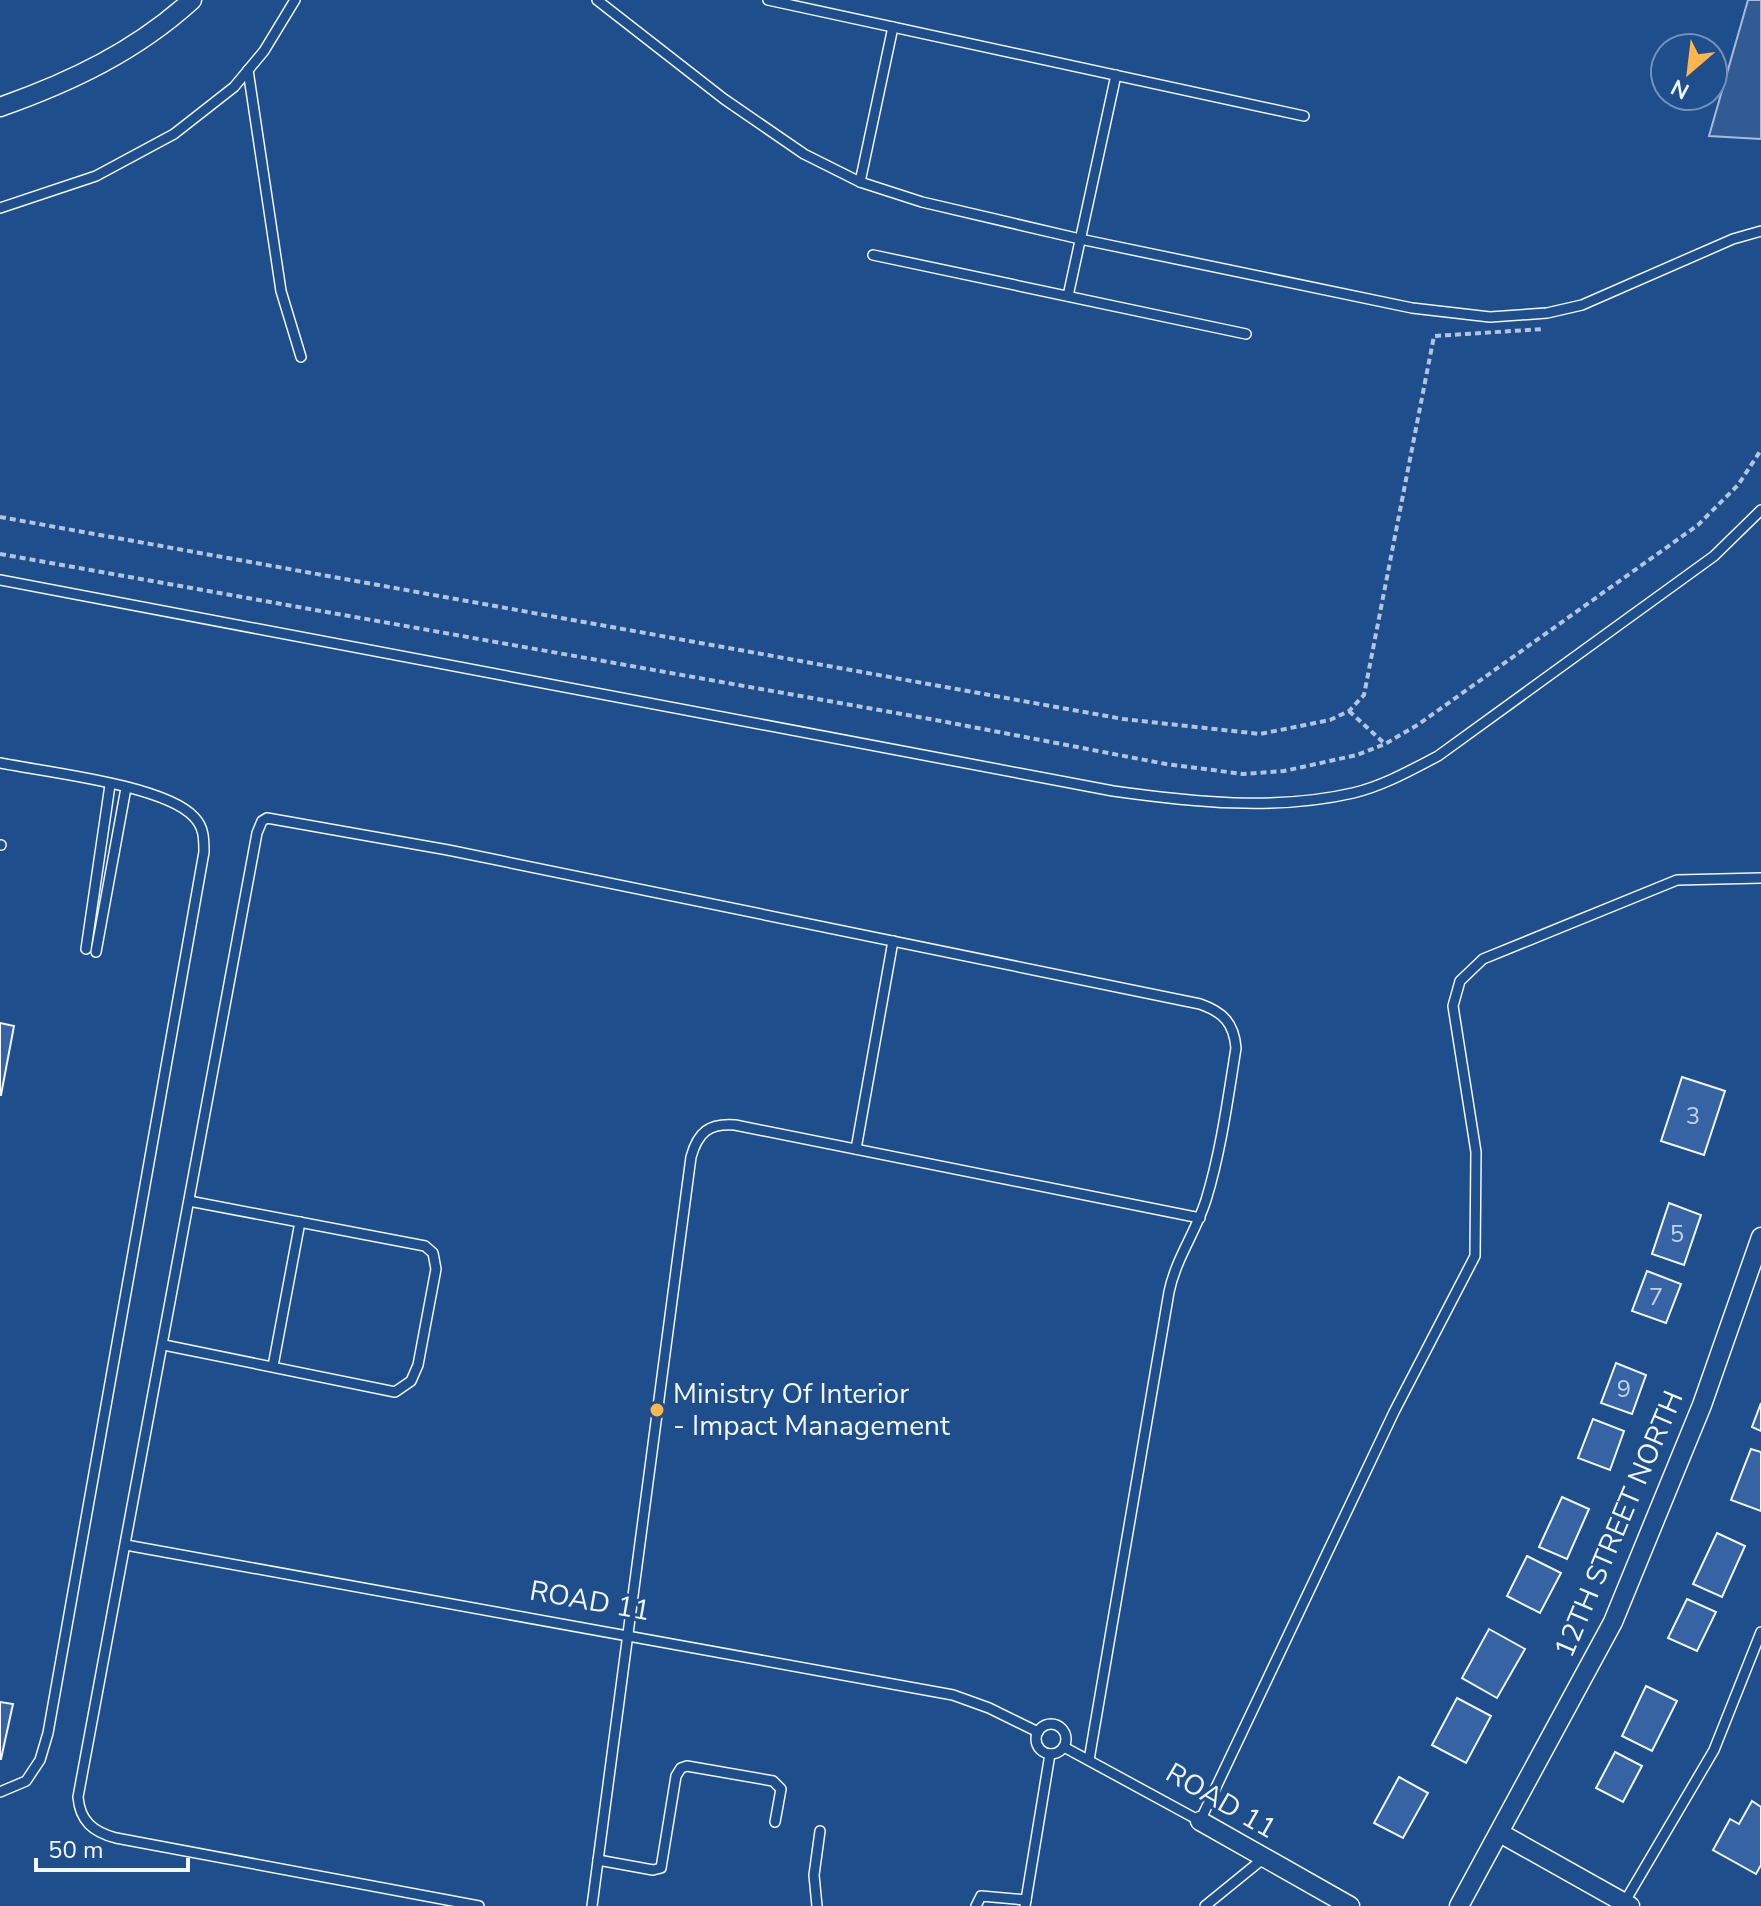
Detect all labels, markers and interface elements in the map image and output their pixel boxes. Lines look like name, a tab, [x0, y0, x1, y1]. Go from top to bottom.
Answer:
north arrow	[1649, 32, 1729, 112]
text: N	[1666, 72, 1694, 106]
house number: 3	[1686, 1100, 1700, 1132]
house number: 5	[1670, 1218, 1684, 1250]
house number: 7	[1649, 1281, 1663, 1313]
house number: 9	[1617, 1373, 1631, 1405]
place label: Ministry Of Interior - Impact Management	[673, 1375, 950, 1445]
street label: 12TH STREET NORTH	[1546, 1385, 1692, 1663]
marker: Ministry Of Interior - Impact Management	[648, 1401, 666, 1419]
street label: ROAD 11	[527, 1572, 653, 1630]
street label: ROAD 11	[1159, 1754, 1283, 1848]
scale bar	[36, 1822, 188, 1872]
text: 50 m	[48, 1834, 104, 1866]

